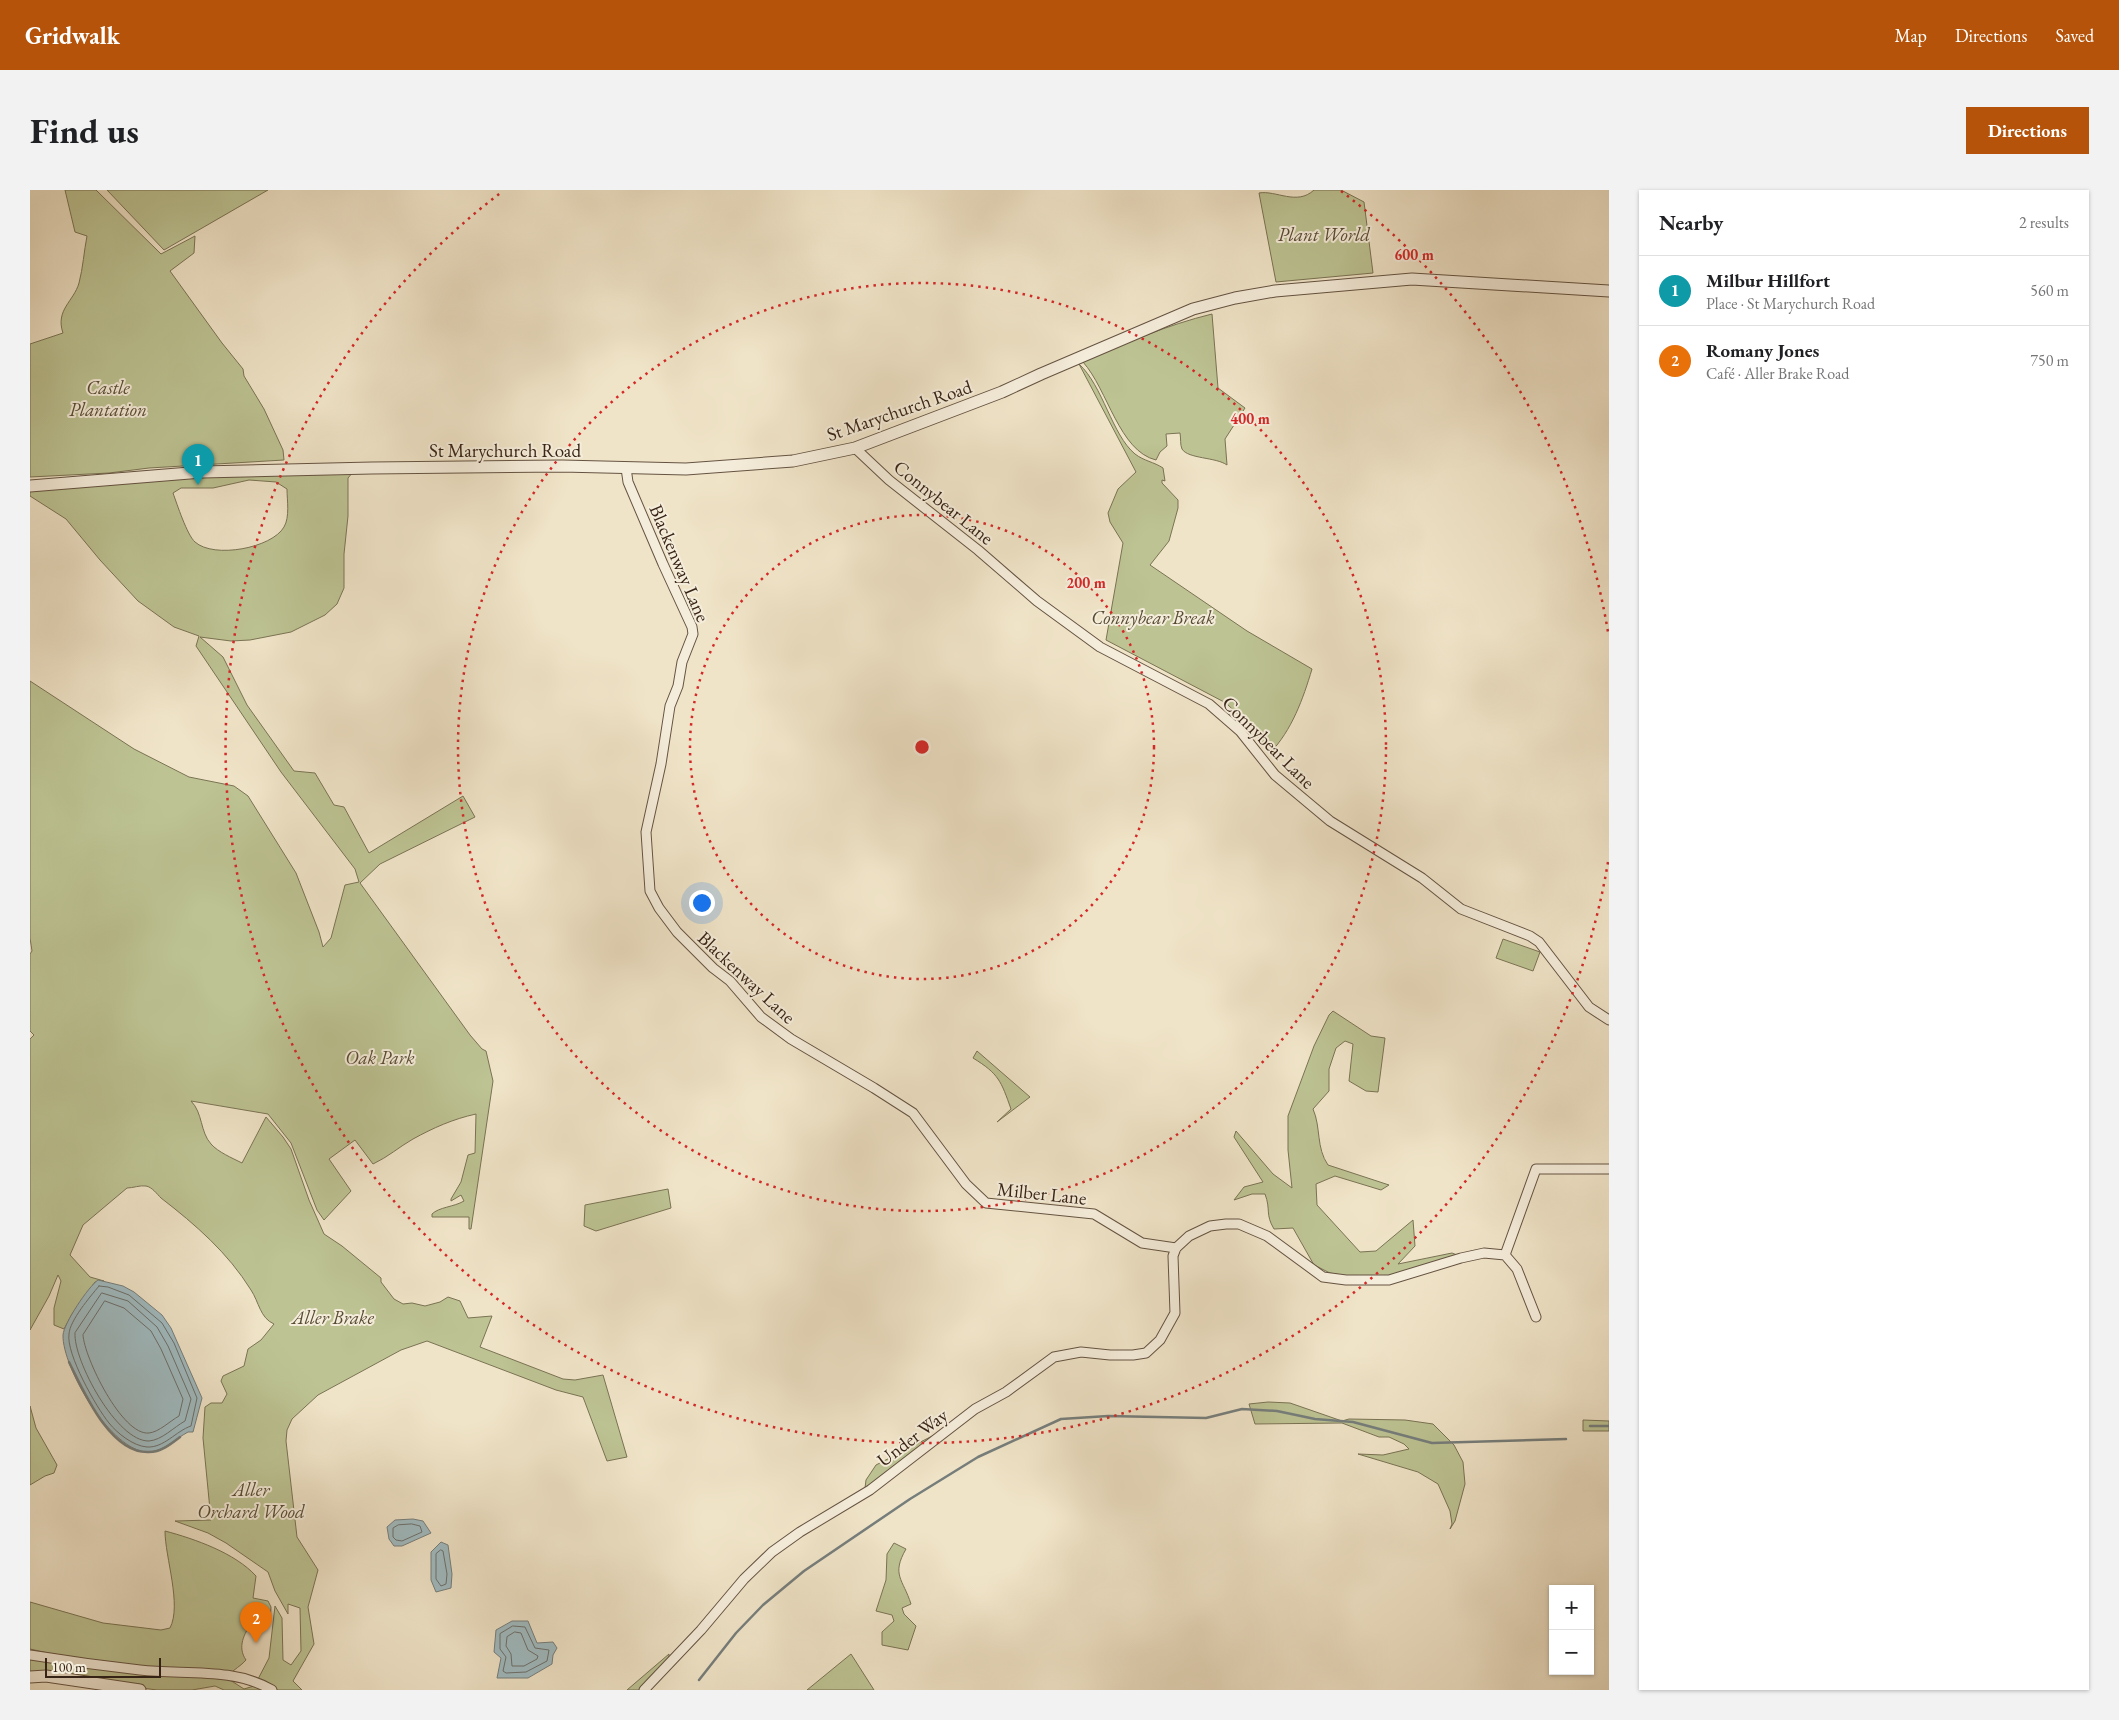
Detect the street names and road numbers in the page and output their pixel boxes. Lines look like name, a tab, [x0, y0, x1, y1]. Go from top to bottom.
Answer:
street label: St Marychurch Road	[823, 374, 975, 447]
street label: St Marychurch Road	[429, 438, 581, 463]
street label: Connybear Lane	[889, 454, 999, 550]
street label: Blackenway Lane	[644, 501, 716, 626]
street label: Connybear Lane	[1217, 691, 1320, 794]
street label: Blackenway Lane	[692, 926, 801, 1029]
street label: Milber Lane	[996, 1176, 1088, 1211]
street label: Under Way	[872, 1402, 953, 1472]

